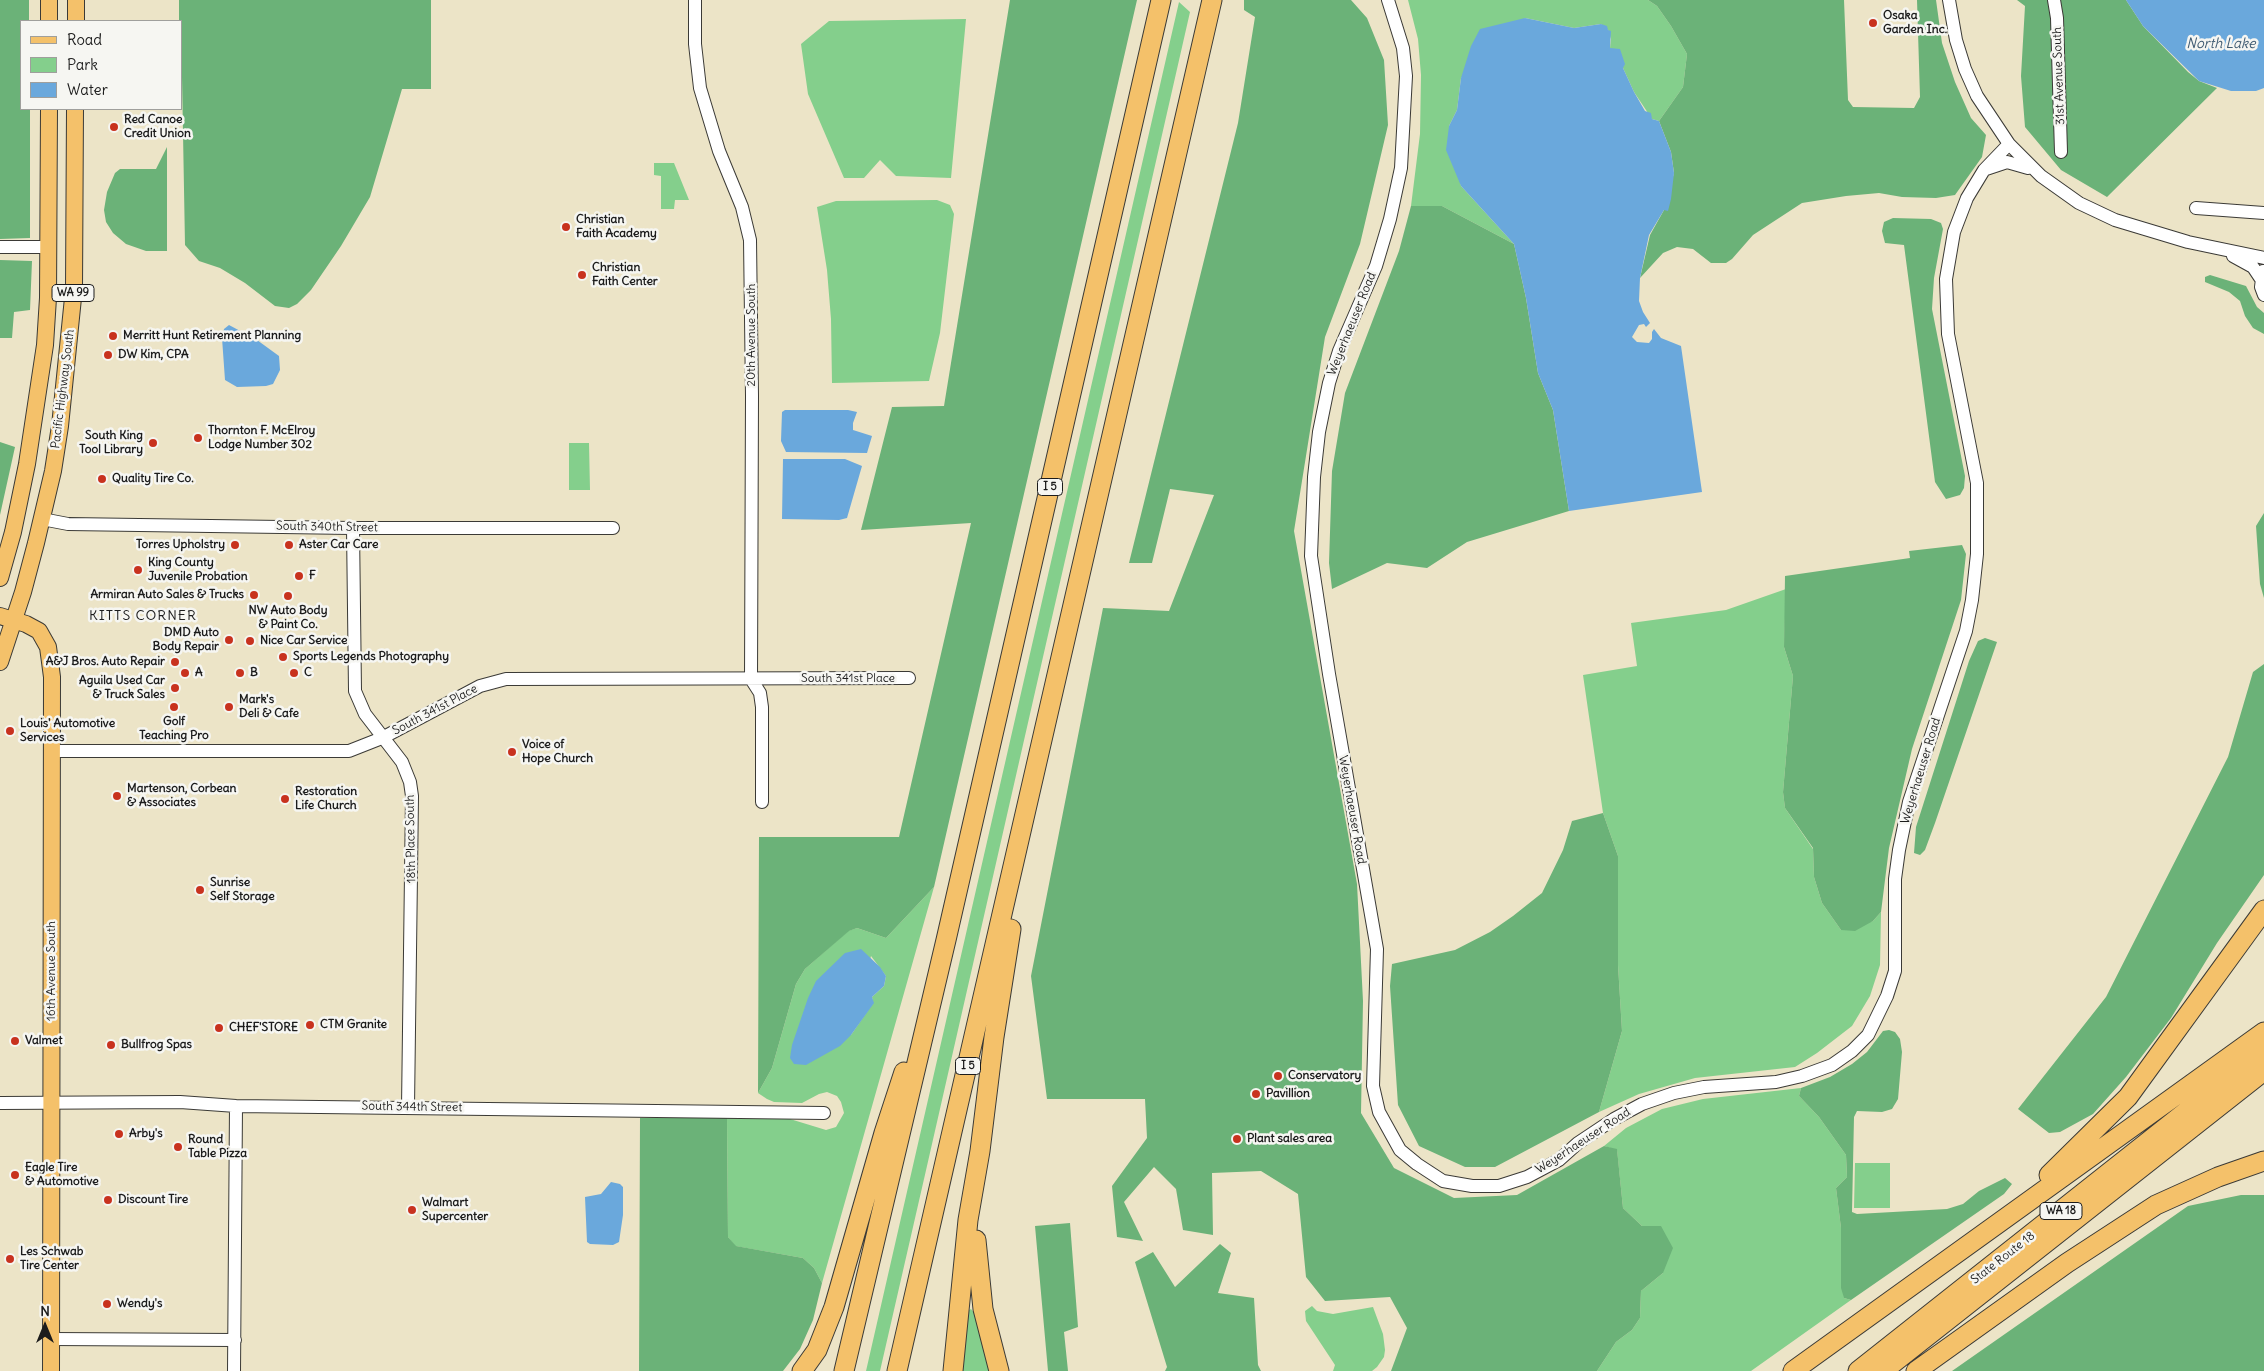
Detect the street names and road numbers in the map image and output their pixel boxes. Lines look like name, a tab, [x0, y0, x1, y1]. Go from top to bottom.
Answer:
street label: 31st Avenue South	[2050, 27, 2068, 125]
street label: Weyerhaeuser Road	[1325, 270, 1379, 378]
road number: WA 99	[52, 284, 94, 302]
street label: 20th Avenue South	[745, 284, 759, 386]
street label: Pacific Highway South	[49, 328, 77, 450]
road number: I 5	[1038, 478, 1062, 496]
street label: South 340th Street	[276, 519, 378, 535]
street label: South 341st Place	[801, 672, 895, 686]
street label: South 341st Place	[390, 682, 480, 738]
street label: Weyerhaeuser Road	[1898, 716, 1944, 826]
street label: Weyerhaeuser Road	[1335, 755, 1369, 865]
street label: 18th Place South	[403, 794, 419, 884]
street label: 16th Avenue South	[45, 921, 59, 1021]
road number: I 5	[956, 1058, 980, 1074]
street label: South 344th Street	[361, 1099, 463, 1115]
street label: Weyerhaeuser Road	[1533, 1105, 1633, 1177]
road number: WA 18	[2040, 1202, 2082, 1220]
street label: State Route 18	[1968, 1229, 2038, 1287]

